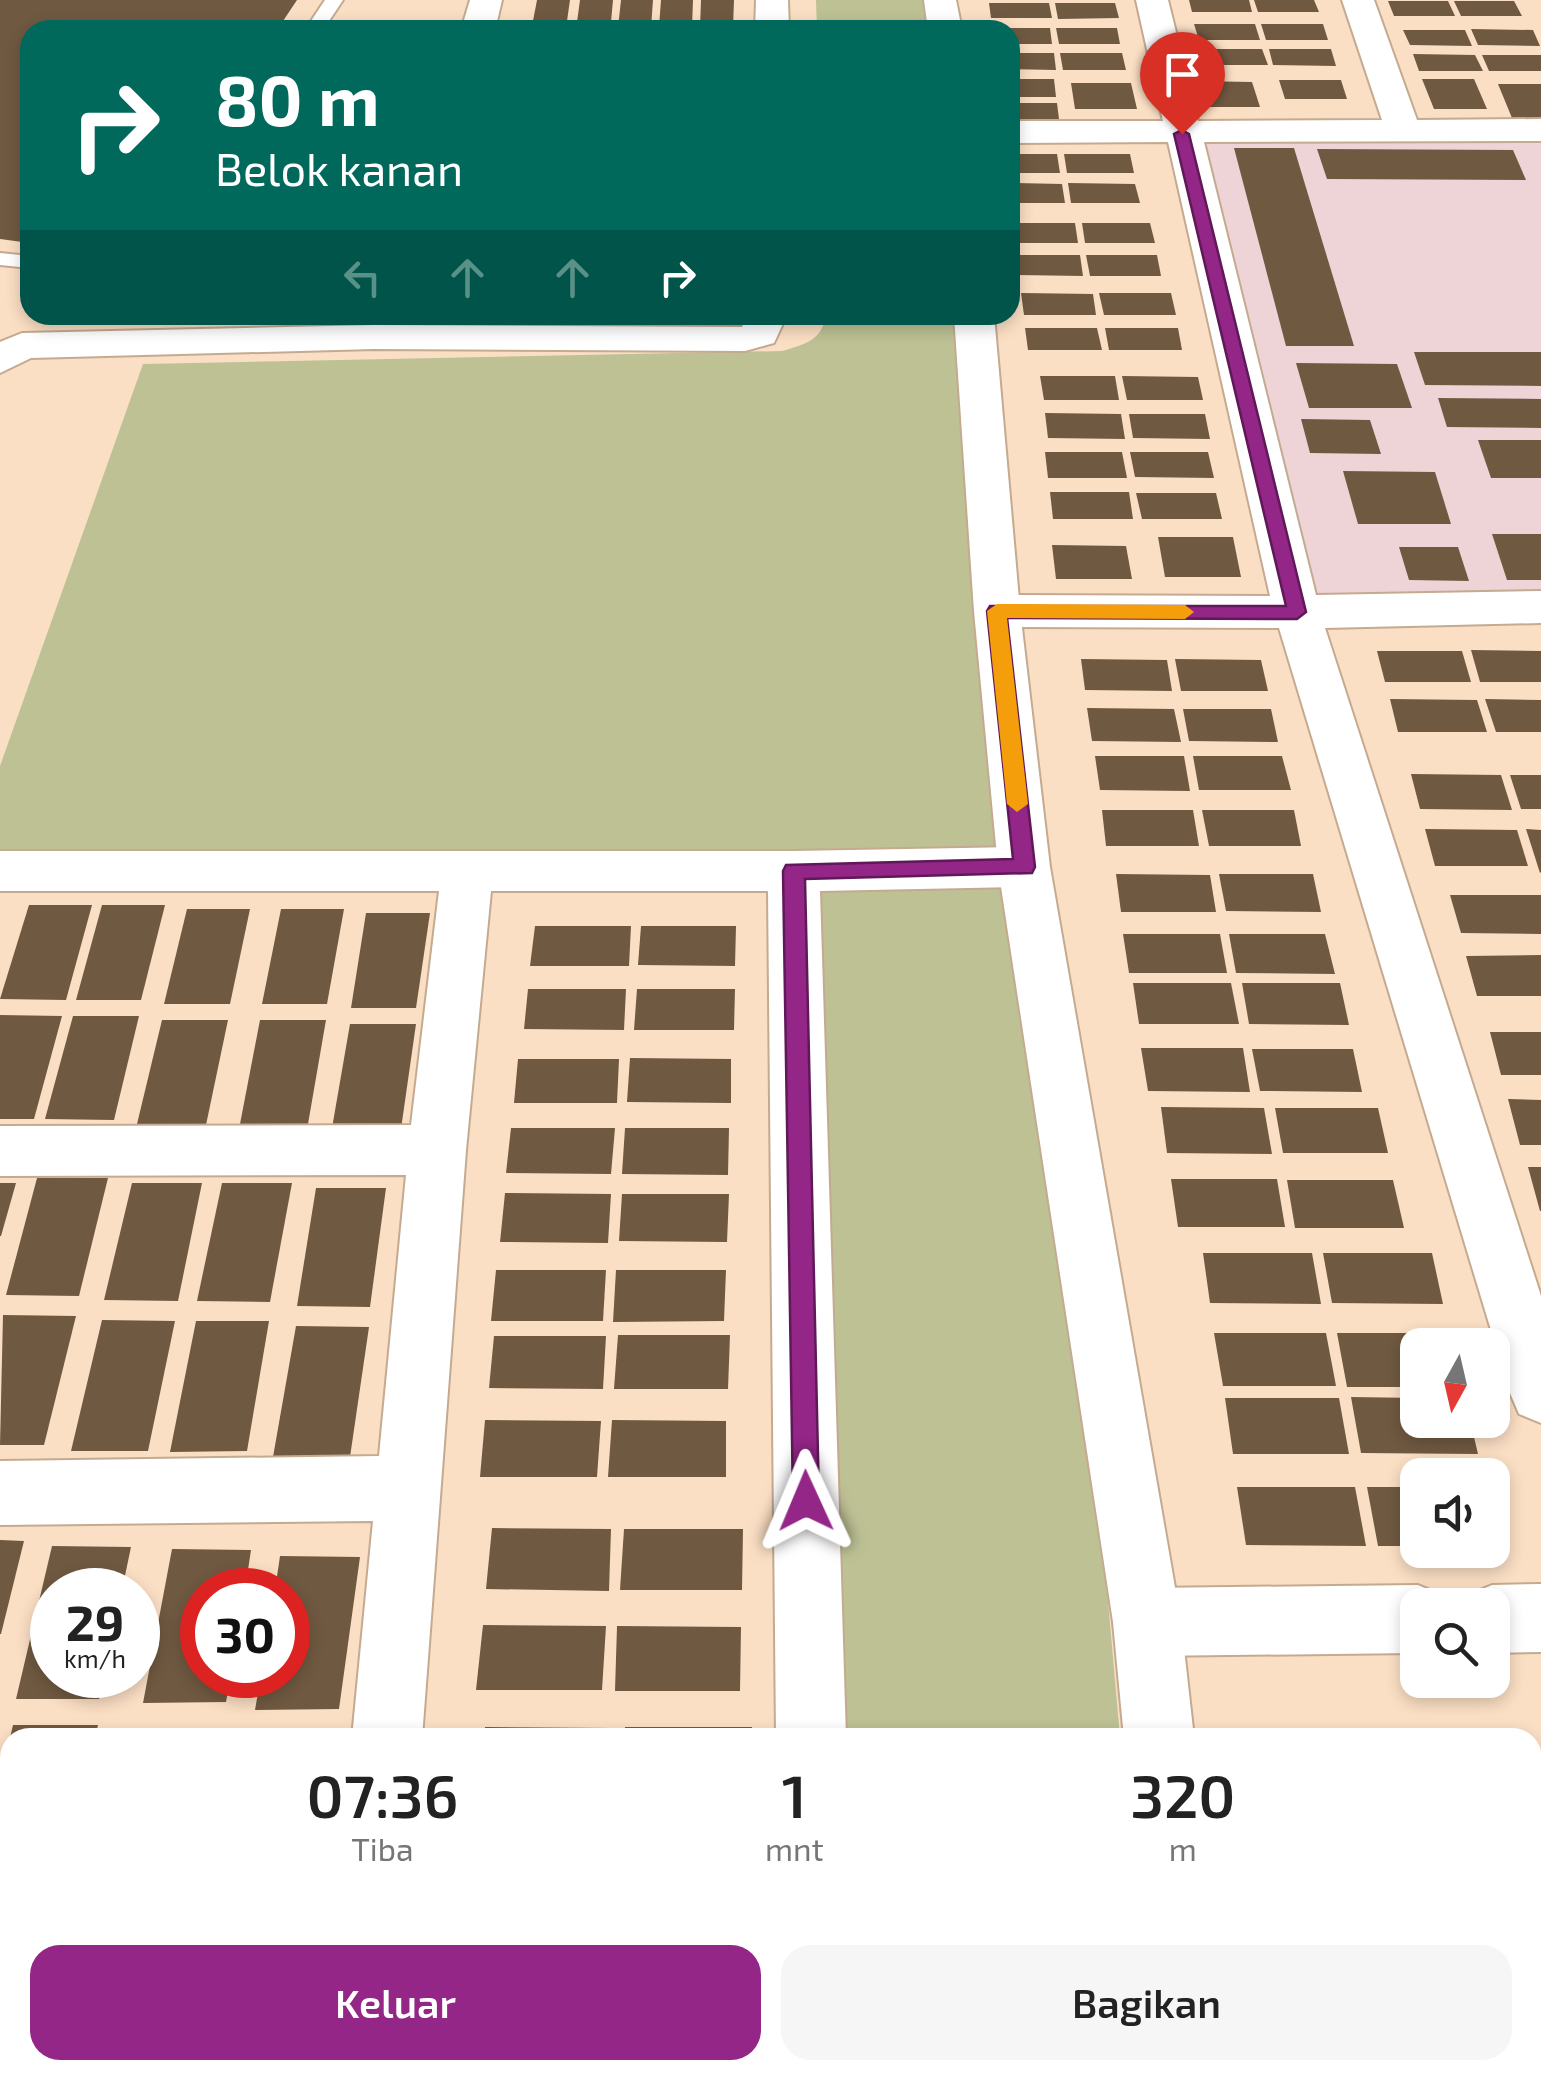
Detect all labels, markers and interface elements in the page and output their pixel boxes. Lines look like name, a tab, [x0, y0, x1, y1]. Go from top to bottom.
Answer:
pin	[1140, 32, 1225, 135]
icon: arrive	[1155, 47, 1210, 102]
text: 80 m	[215, 56, 380, 140]
icon: right	[50, 60, 180, 190]
text: Belok kanan	[215, 141, 463, 195]
icon: left	[335, 250, 390, 305]
icon: ahead	[440, 250, 495, 305]
icon: ahead	[545, 250, 600, 305]
icon: right	[650, 250, 705, 305]
north arrow	[1400, 1328, 1510, 1438]
map controls	[1400, 1328, 1510, 1698]
position arrow	[754, 1449, 858, 1553]
button: sound	[1400, 1458, 1510, 1568]
speed limit sign: 30	[180, 1568, 310, 1698]
button: search	[1400, 1588, 1510, 1698]
text: 29	[66, 1591, 124, 1651]
text: km/h	[64, 1643, 126, 1673]
text: 07:36	[307, 1758, 458, 1830]
text: 1	[782, 1758, 807, 1830]
text: 320	[1130, 1758, 1236, 1830]
text: Tiba	[351, 1829, 414, 1867]
text: mnt	[765, 1829, 824, 1867]
text: m	[1169, 1829, 1197, 1867]
button: Keluar	[30, 1945, 761, 2060]
button: Bagikan	[781, 1945, 1512, 2060]

